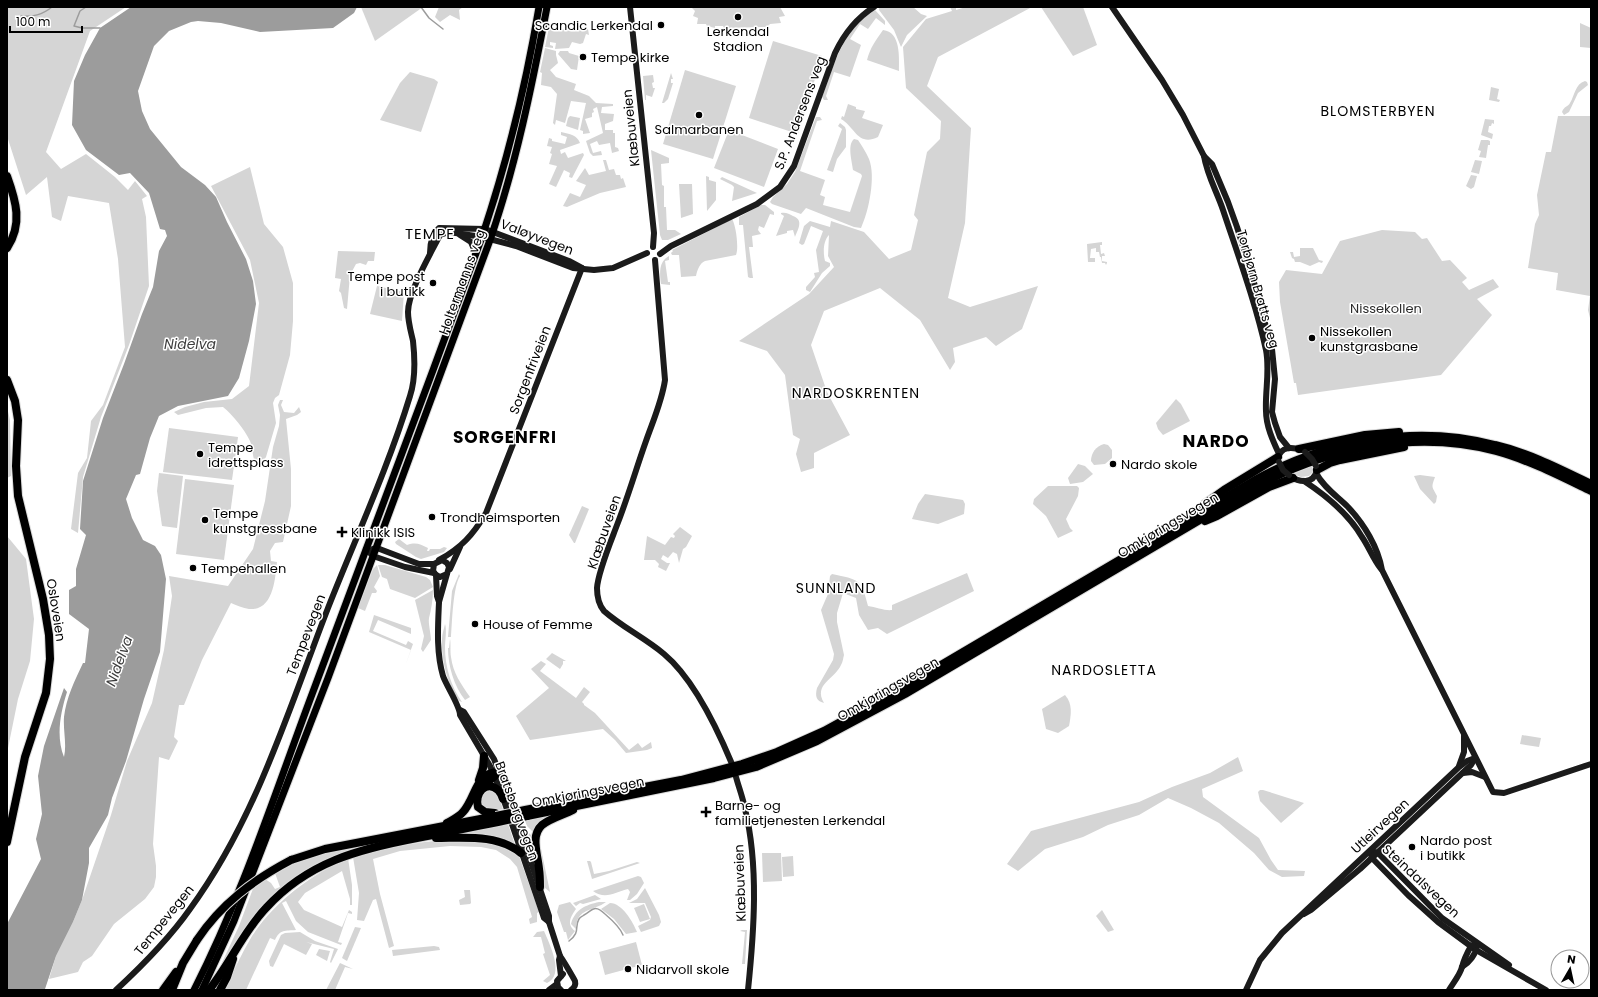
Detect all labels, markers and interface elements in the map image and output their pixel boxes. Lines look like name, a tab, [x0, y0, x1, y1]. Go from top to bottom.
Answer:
scale bar	[10, 8, 82, 34]
marker: Lerkendal Stadion	[733, 12, 743, 22]
text: 100 m	[16, 13, 50, 30]
place label: Scandic Lerkendal	[535, 16, 653, 35]
marker: Scandic Lerkendal	[656, 20, 666, 30]
place label: Lerkendal Stadion	[707, 22, 769, 56]
place label: Tempe kirke	[591, 48, 669, 67]
marker: Tempe kirke	[578, 52, 588, 62]
street label: S.P. Andersens veg	[770, 53, 830, 173]
street label: Klæbuveien	[618, 89, 644, 167]
district label: BLOMSTERBYEN	[1321, 101, 1435, 121]
marker: Salmarbanen	[694, 110, 704, 120]
place label: Salmarbanen	[655, 120, 743, 139]
street label: Valøyvegen	[498, 214, 576, 260]
district label: TEMPE	[405, 223, 455, 244]
street label: Holtermanns veg	[434, 226, 490, 338]
street label: Torbjørn Bratts veg	[1232, 227, 1284, 351]
place label: Tempe post i butikk	[348, 267, 425, 301]
marker: Tempe post i butikk	[428, 278, 438, 288]
park label: Nissekollen	[1350, 299, 1422, 318]
place label: Nissekollen kunstgrasbane	[1320, 322, 1418, 356]
street label: Sorgenfriveien	[504, 323, 556, 417]
marker: Nissekollen kunstgrasbane	[1307, 333, 1317, 343]
water label: Nidelva	[164, 334, 217, 354]
district label: NARDOSKRENTEN	[792, 383, 920, 403]
district label: SORGENFRI	[453, 425, 557, 449]
district label: NARDO	[1182, 429, 1250, 453]
place label: Tempe idrettsplass	[208, 438, 284, 472]
marker: Tempe idrettsplass	[195, 449, 205, 459]
place label: Nardo skole	[1121, 455, 1197, 474]
marker: Nardo skole	[1108, 459, 1118, 469]
street label: Omkjøringsvegen	[1114, 487, 1222, 563]
street label: Klæbuveien	[582, 492, 626, 572]
place label: Tempe kunstgressbane	[213, 504, 317, 538]
place label: Trondheimsporten	[440, 508, 560, 527]
marker: Trondheimsporten	[427, 512, 437, 522]
marker: Tempe kunstgressbane	[200, 515, 210, 525]
place label: Klinikk ISIS	[351, 523, 415, 542]
marker: Klinikk ISIS	[336, 526, 348, 538]
place label: Tempehallen	[201, 559, 286, 578]
marker: Tempehallen	[188, 563, 198, 573]
street label: Osloveien	[42, 577, 70, 643]
district label: SUNNLAND	[796, 578, 876, 598]
street label: Tempevegen	[282, 592, 330, 678]
place label: House of Femme	[483, 615, 592, 634]
marker: House of Femme	[470, 619, 480, 629]
water label: Nidelva	[101, 633, 138, 689]
street label: Omkjøringsvegen	[834, 652, 942, 726]
district label: NARDOSLETTA	[1051, 660, 1157, 680]
street label: Bratsbergvegen	[490, 759, 544, 863]
street label: Omkjøringsvegen	[530, 772, 646, 812]
street label: Utleirvegen	[1347, 794, 1413, 858]
place label: Barne- og familietjenesten Lerkendal	[715, 796, 885, 830]
marker: Barne- og familietjenesten Lerkendal	[700, 806, 712, 818]
place label: Nardo post i butikk	[1420, 831, 1492, 865]
street label: Steindalsvegen	[1378, 840, 1464, 922]
marker: Nardo post i butikk	[1407, 842, 1417, 852]
street label: Klæbuveien	[729, 844, 751, 922]
street label: Tempevegen	[130, 881, 198, 959]
north arrow	[1550, 949, 1590, 989]
text: N	[1566, 951, 1577, 968]
place label: Nidarvoll skole	[636, 960, 729, 979]
marker: Nidarvoll skole	[623, 964, 633, 974]

